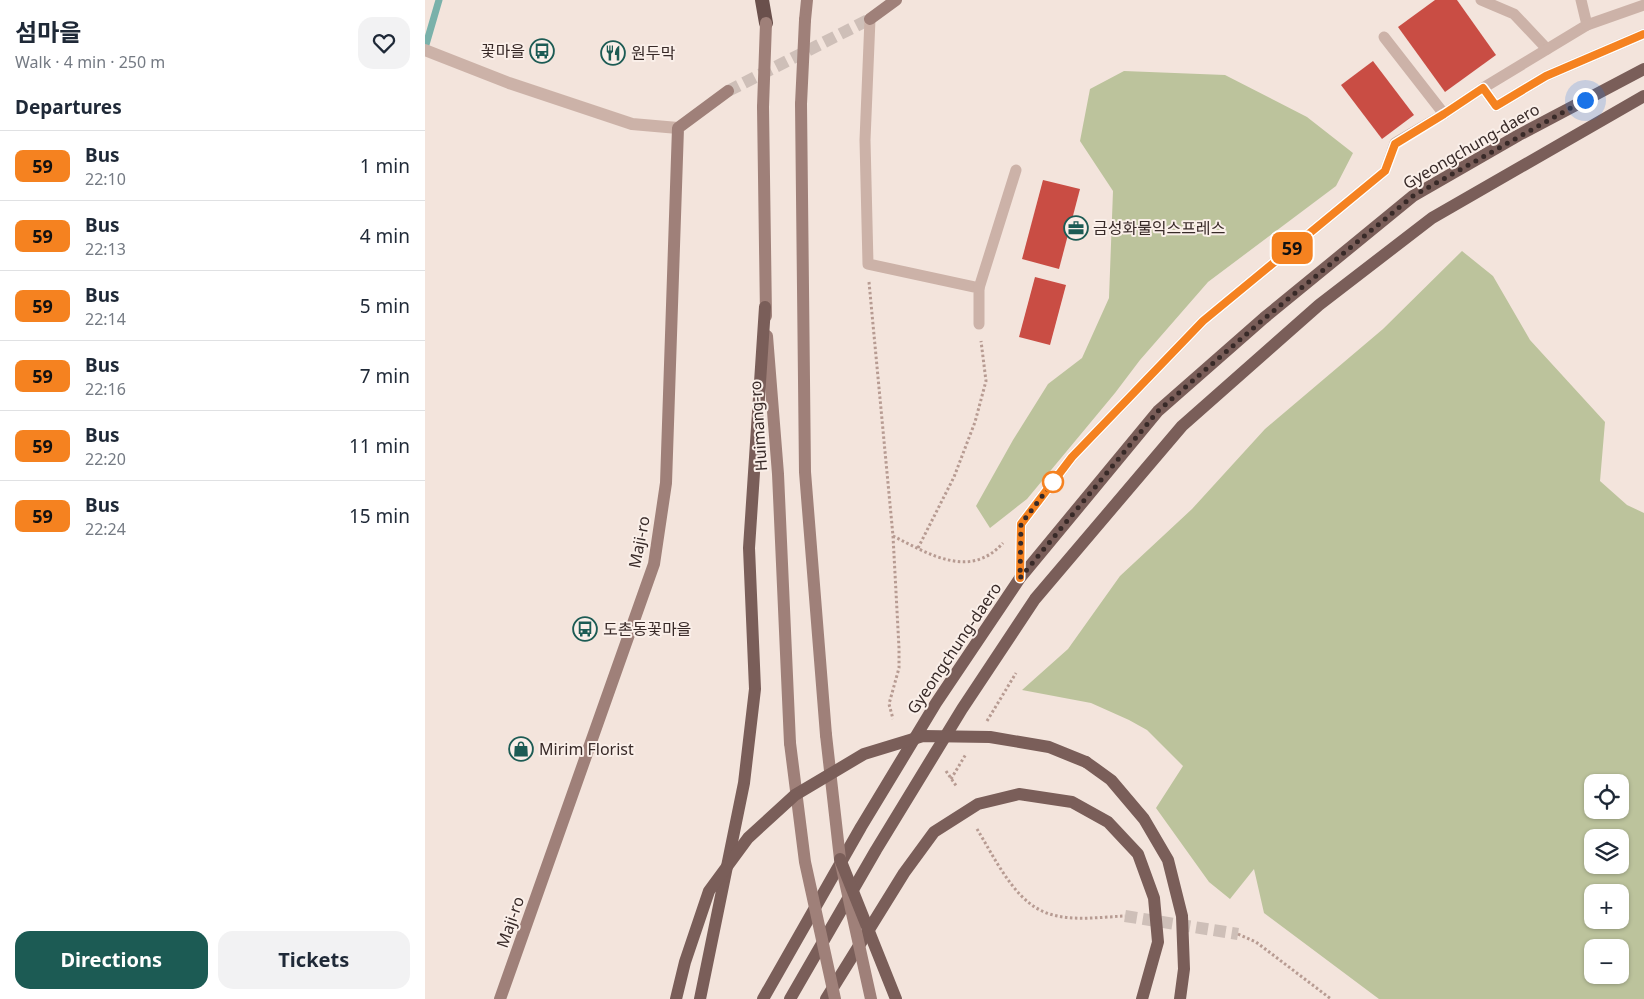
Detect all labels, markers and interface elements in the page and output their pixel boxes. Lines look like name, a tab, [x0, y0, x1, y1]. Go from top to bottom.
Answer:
text: 섬마을	[15, 15, 81, 48]
button: heart	[358, 17, 410, 69]
bus stop icon: 꽃마을	[529, 38, 555, 64]
place label: 꽃마을	[481, 40, 525, 62]
restaurant icon: 원두막	[600, 40, 626, 66]
place label: 원두막	[631, 42, 675, 64]
text: Walk · 4 min · 250 m	[15, 51, 165, 73]
your location	[1573, 88, 1598, 113]
text: Departures	[15, 94, 122, 120]
street label: Gyeongchung-daero	[1399, 98, 1543, 194]
text: Bus	[85, 142, 120, 168]
text: 1 min	[360, 153, 410, 179]
text: 59	[32, 154, 53, 178]
text: 22:10	[85, 168, 126, 190]
text: Bus	[85, 212, 120, 238]
office icon: 금성화물익스프레스	[1063, 215, 1089, 241]
place label: 금성화물익스프레스	[1093, 217, 1225, 239]
text: 4 min	[360, 223, 410, 249]
text: 59	[32, 224, 53, 248]
line badge: 59	[1269, 232, 1315, 264]
text: 59	[1282, 236, 1302, 260]
text: 22:13	[85, 238, 126, 260]
text: Bus	[85, 282, 120, 308]
text: 5 min	[360, 293, 410, 319]
text: 59	[32, 294, 53, 318]
text: 22:14	[85, 308, 126, 330]
text: Bus	[85, 352, 120, 378]
text: 7 min	[360, 363, 410, 389]
text: 59	[32, 364, 53, 388]
text: 22:16	[85, 378, 126, 400]
street label: Huimang-ro	[744, 380, 772, 472]
text: Bus	[85, 422, 120, 448]
text: 11 min	[349, 433, 410, 459]
text: 59	[32, 434, 53, 458]
text: 22:20	[85, 448, 126, 470]
unlabelled marker	[1042, 471, 1064, 493]
text: Bus	[85, 492, 120, 518]
text: 15 min	[349, 503, 410, 529]
text: 59	[32, 504, 53, 528]
street label: Maji-ro	[623, 514, 655, 570]
text: 22:24	[85, 518, 126, 540]
street label: Gyeongchung-daero	[902, 578, 1006, 718]
bus stop icon: 도촌동꽃마을	[572, 616, 598, 642]
place label: 도촌동꽃마을	[603, 618, 691, 640]
shop icon: Mirim Florist	[508, 736, 534, 762]
place label: Mirim Florist	[539, 738, 634, 760]
map controls	[1584, 774, 1629, 984]
button: locate	[1584, 774, 1629, 819]
button: layers	[1584, 829, 1629, 874]
button: +	[1584, 884, 1629, 929]
street label: Maji-ro	[491, 893, 529, 951]
button: Directions	[15, 931, 208, 989]
button: Tickets	[218, 931, 410, 989]
button: −	[1584, 939, 1629, 984]

